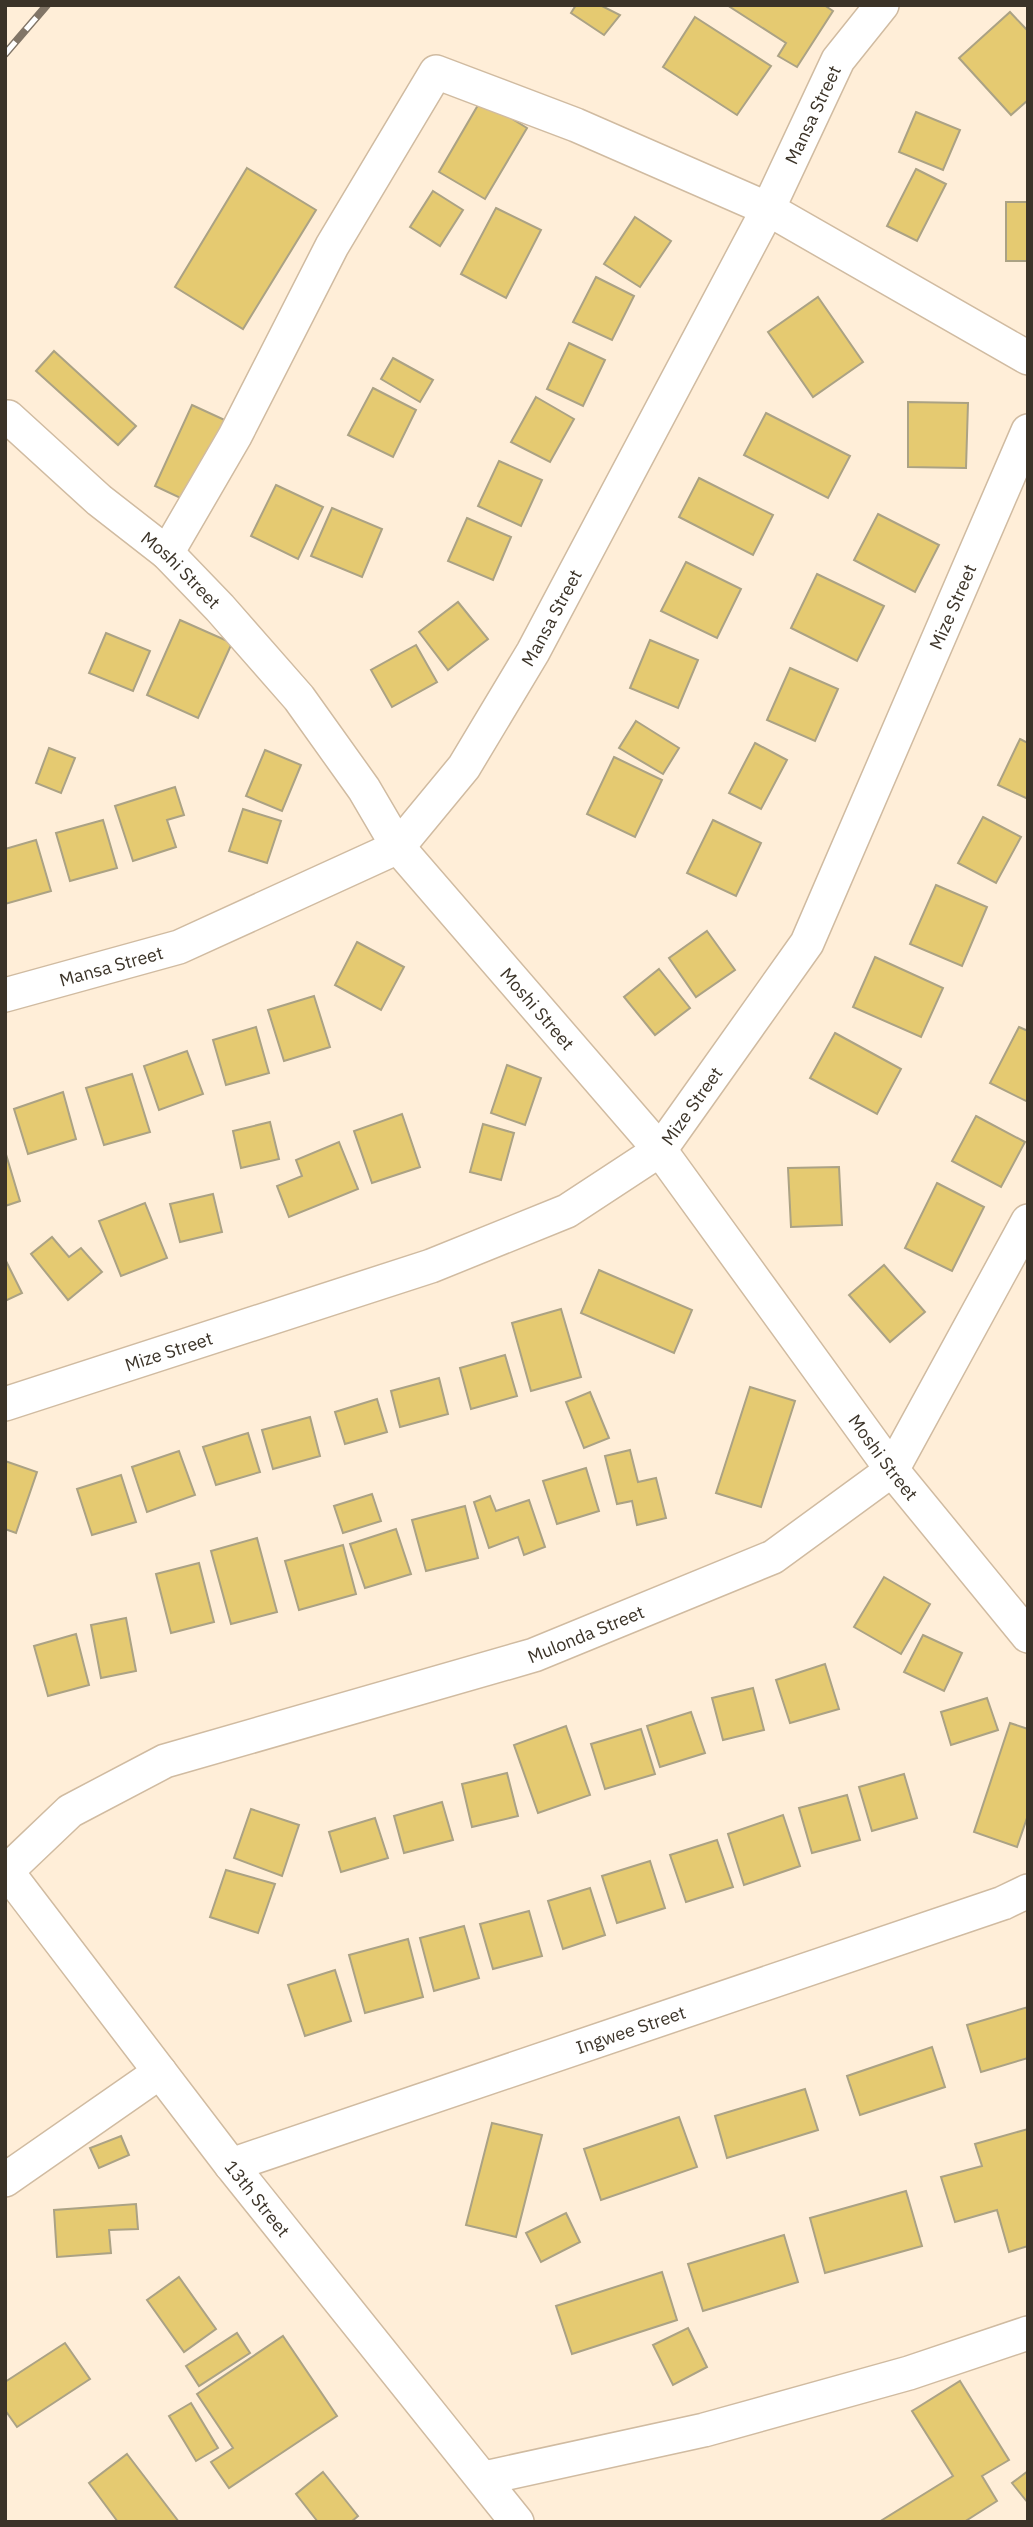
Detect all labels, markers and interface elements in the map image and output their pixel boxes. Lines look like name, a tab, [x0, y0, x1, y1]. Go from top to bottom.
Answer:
street label: Mansa Street	[779, 61, 845, 168]
street label: Moshi Street	[137, 526, 226, 613]
street label: Mize Street	[924, 560, 981, 653]
street label: Mansa Street	[516, 565, 586, 670]
street label: Mansa Street	[57, 940, 165, 991]
street label: Moshi Street	[496, 962, 580, 1055]
street label: Mize Street	[656, 1062, 727, 1149]
street label: Mize Street	[122, 1326, 215, 1376]
street label: Moshi Street	[844, 1410, 923, 1505]
street label: Mulonda Street	[524, 1600, 647, 1668]
street label: Ingwee Street	[573, 2000, 688, 2059]
street label: 13th Street	[220, 2155, 295, 2241]

